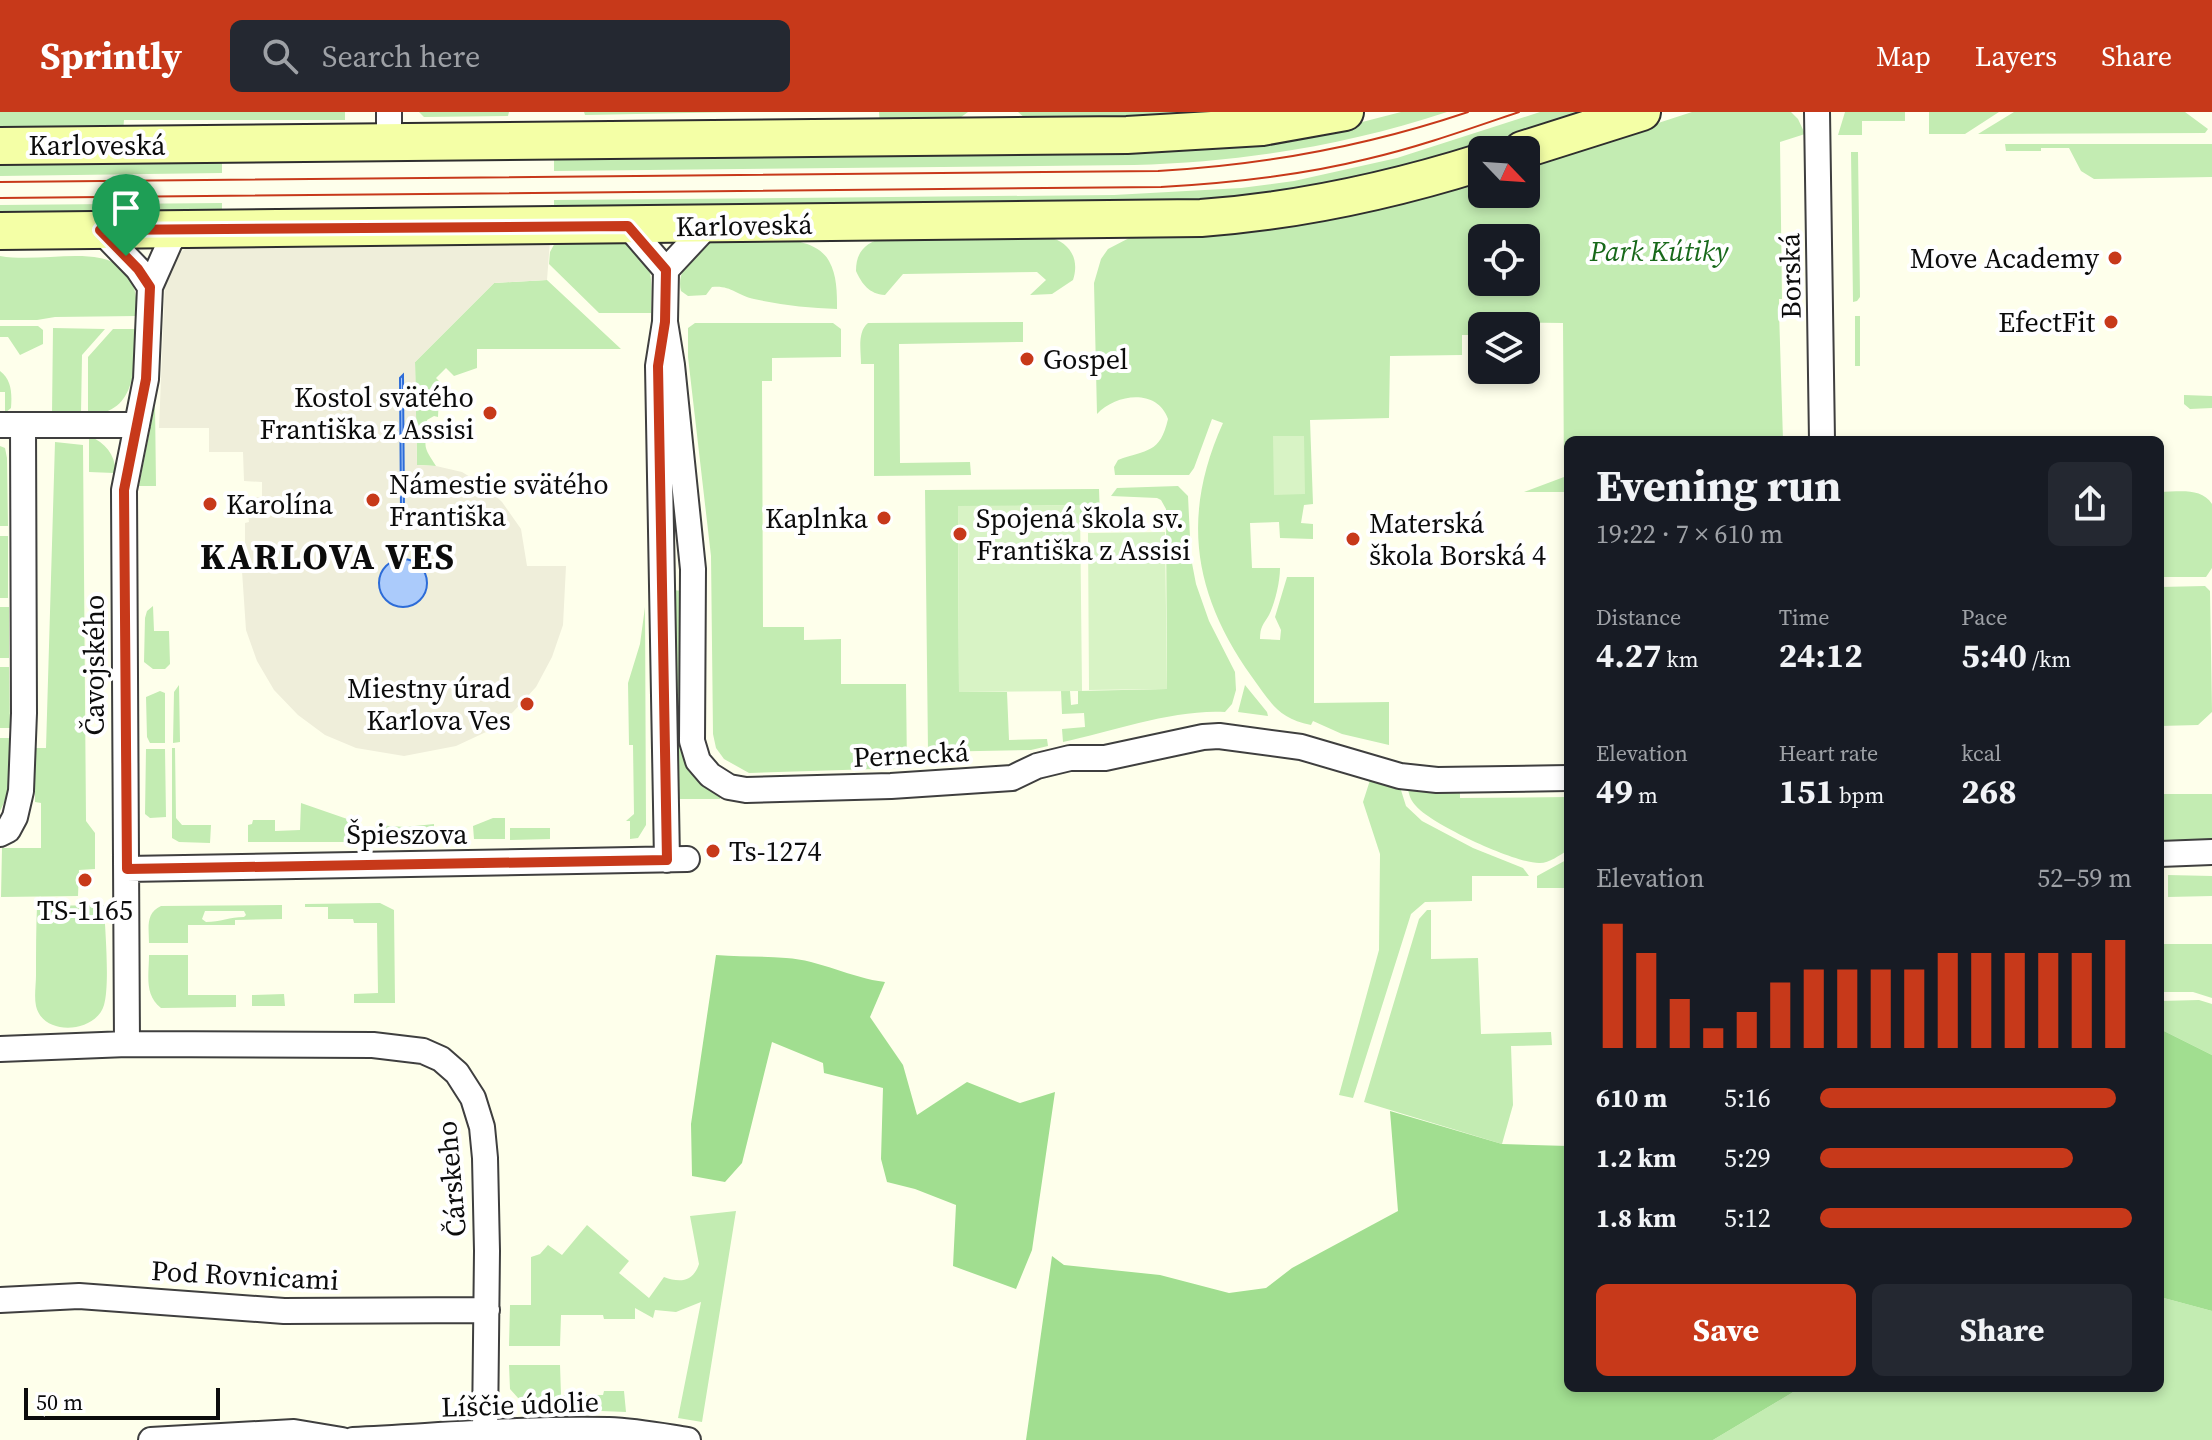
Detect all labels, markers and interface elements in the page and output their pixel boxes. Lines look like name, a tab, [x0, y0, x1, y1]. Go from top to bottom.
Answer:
search box	[230, 20, 790, 92]
text: Sprintly	[40, 30, 182, 82]
icon: search	[258, 34, 302, 78]
text: Search here	[322, 36, 480, 77]
text: Map	[1876, 37, 1931, 75]
text: Layers	[1975, 37, 2057, 75]
text: Share	[2101, 37, 2172, 75]
street label: Karloveská	[28, 126, 166, 164]
north arrow	[1468, 136, 1540, 208]
map controls	[1468, 136, 1540, 384]
pin	[92, 174, 160, 256]
icon: arrive	[104, 186, 148, 230]
street label: Karloveská	[675, 205, 814, 245]
button: locate	[1468, 224, 1540, 296]
park label: Park Kútiky	[1589, 232, 1729, 270]
street label: Borská	[1770, 232, 1810, 319]
place label: Move Academy	[1910, 239, 2100, 277]
marker: Move Academy	[2106, 249, 2124, 267]
place label: EfectFit	[1998, 303, 2096, 341]
button: layers	[1468, 312, 1540, 384]
marker: EfectFit	[2102, 313, 2120, 331]
place label: Gospel	[1043, 340, 1128, 378]
marker: Gospel	[1018, 350, 1036, 368]
place label: Kostol svätého Františka z Assisi	[259, 378, 474, 448]
marker: Kostol svätého Františka z Assisi	[481, 404, 499, 422]
text: Evening run	[1596, 455, 1841, 516]
button: share	[2048, 462, 2132, 546]
place label: Námestie svätého Františka	[389, 465, 609, 535]
place label: Karolína	[226, 485, 334, 523]
marker: Námestie svätého Františka	[364, 491, 382, 509]
marker: Karolína	[201, 495, 219, 513]
place label: Kaplnka	[765, 499, 869, 537]
place label: Spojená škola sv. Františka z Assisi	[976, 499, 1191, 569]
place label: Materská škola Borská 4	[1369, 504, 1546, 574]
marker: Kaplnka	[875, 509, 893, 527]
text: 19:22 · 7 × 610 m	[1596, 516, 1783, 552]
marker: Spojená škola sv. Františka z Assisi	[951, 525, 969, 543]
marker: Materská škola Borská 4	[1344, 530, 1362, 548]
district label: KARLOVA VES	[200, 532, 456, 581]
street label: Čavojského	[75, 595, 113, 735]
text: Distance	[1596, 602, 1681, 632]
text: Time	[1779, 602, 1830, 632]
text: Pace	[1961, 602, 2007, 632]
text: 4.27	[1596, 632, 1661, 678]
text: 24:12	[1779, 632, 1863, 678]
text: 5:40	[1961, 632, 2027, 678]
text: km	[1661, 644, 1698, 674]
text: /km	[2027, 644, 2071, 674]
place label: Miestny úrad Karlova Ves	[347, 669, 511, 739]
marker: Miestny úrad Karlova Ves	[518, 695, 536, 713]
street label: Pernecká	[852, 732, 971, 776]
text: Elevation	[1596, 738, 1688, 768]
text: Heart rate	[1779, 738, 1878, 768]
text: kcal	[1961, 738, 2001, 768]
text: 49	[1596, 768, 1633, 814]
text: 151	[1779, 768, 1834, 814]
text: 268	[1961, 768, 2017, 814]
text: m	[1633, 780, 1658, 810]
text: bpm	[1834, 780, 1884, 810]
street label: Špieszova	[346, 815, 468, 853]
place label: Ts-1274	[729, 832, 821, 870]
marker: Ts-1274	[704, 842, 722, 860]
text: Elevation	[1596, 860, 1705, 896]
text: 52–59 m	[2037, 860, 2132, 896]
marker: TS-1165	[76, 871, 94, 889]
place label: TS-1165	[37, 891, 133, 929]
text: 610 m	[1596, 1080, 1667, 1116]
text: 5:16	[1724, 1080, 1771, 1116]
street label: Čárskeho	[427, 1119, 475, 1239]
text: 1.2 km	[1596, 1140, 1677, 1176]
text: 5:29	[1724, 1140, 1771, 1176]
text: 1.8 km	[1596, 1200, 1677, 1236]
text: 5:12	[1724, 1200, 1771, 1236]
street label: Pod Rovnicami	[150, 1251, 340, 1299]
button: Save	[1596, 1284, 1856, 1376]
button: Share	[1872, 1284, 2132, 1376]
street label: Líščie údolie	[440, 1382, 600, 1426]
scale bar	[24, 1384, 220, 1420]
text: 50 m	[36, 1387, 83, 1417]

